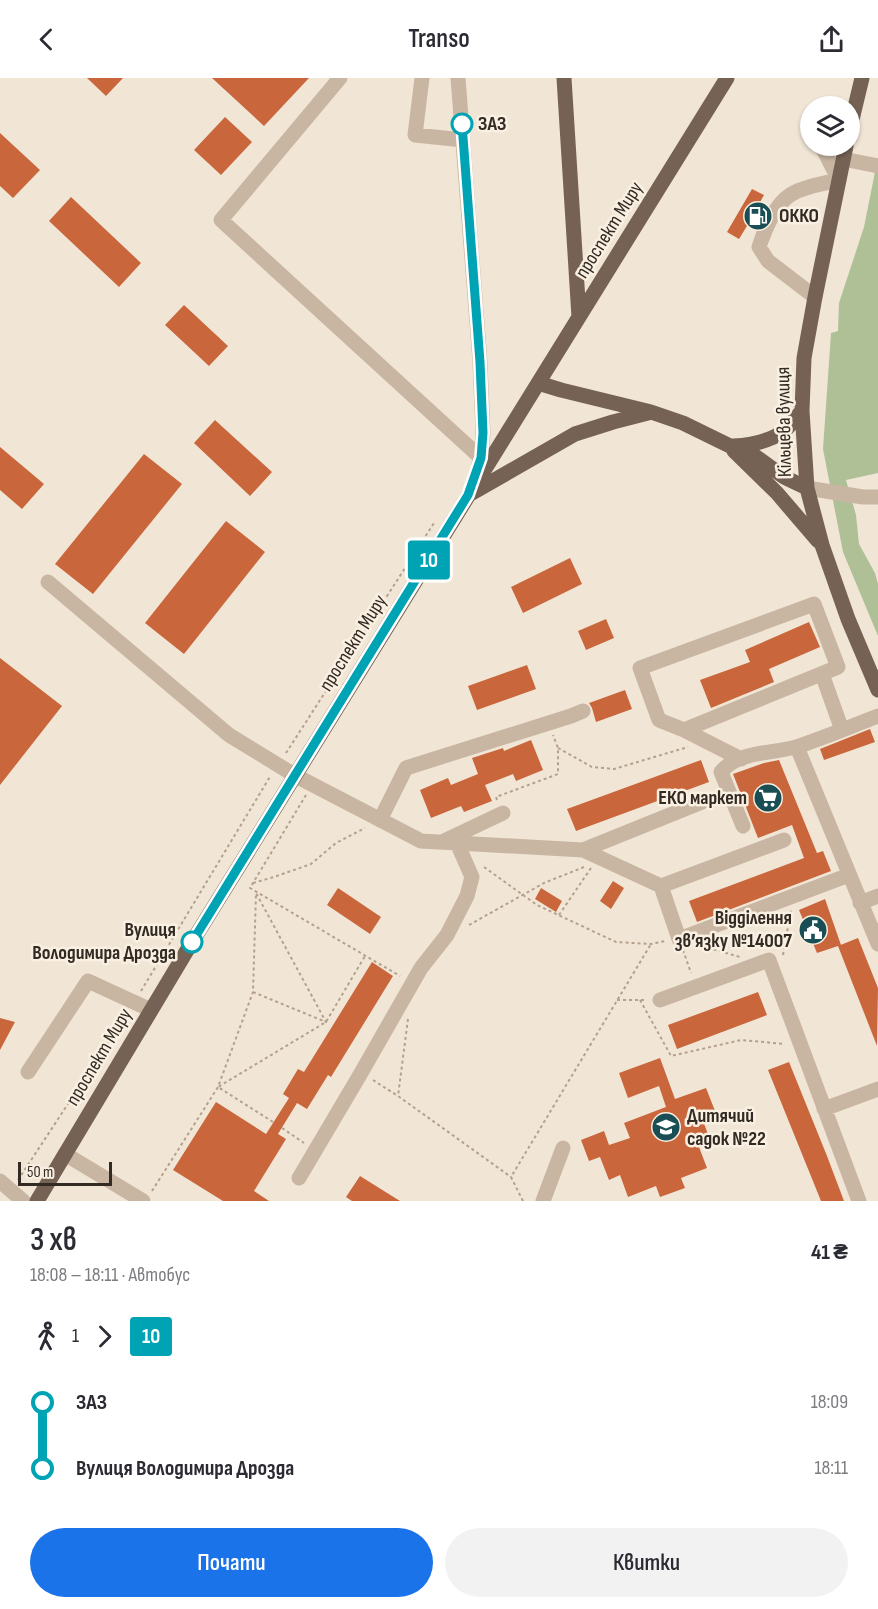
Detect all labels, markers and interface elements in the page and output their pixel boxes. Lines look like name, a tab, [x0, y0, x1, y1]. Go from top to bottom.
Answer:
icon: back	[30, 23, 63, 56]
text: Transo	[408, 23, 470, 55]
icon: share	[815, 23, 848, 56]
map controls	[800, 96, 860, 156]
button: layers	[800, 96, 860, 156]
place label: ЗАЗ	[478, 112, 506, 136]
marker: ЗАЗ	[451, 113, 473, 135]
street label: проспект Миру	[570, 177, 648, 283]
fuel station icon: ОККО	[742, 200, 774, 232]
place label: ОККО	[779, 204, 819, 228]
street label: Кільцева вулиця	[771, 367, 797, 477]
line badge: 10	[402, 540, 456, 580]
text: 10	[420, 548, 438, 573]
street label: проспект Миру	[314, 590, 392, 696]
supermarket icon: ЕКО маркет	[752, 782, 784, 814]
place label: ЕКО маркет	[658, 786, 747, 810]
place label: Відділення зв’язку №14007	[675, 906, 792, 953]
public building icon: Відділення зв’язку №14007	[797, 914, 829, 946]
place label: Вулиця Володимира Дрозда	[32, 918, 176, 965]
marker: Вулиця Володимира Дрозда	[181, 931, 203, 953]
street label: проспект Миру	[61, 1004, 138, 1110]
place label: Дитячий садок №22	[687, 1104, 766, 1151]
school or university icon: Дитячий садок №22	[650, 1111, 682, 1143]
scale bar	[18, 1159, 112, 1186]
text: 50 m	[27, 1163, 53, 1182]
text: 3 хв	[30, 1220, 77, 1260]
text: 41 ₴	[811, 1239, 848, 1266]
text: 18:08 – 18:11 · Автобус	[30, 1263, 190, 1287]
icon: walk	[30, 1320, 63, 1353]
icon: forward	[88, 1320, 121, 1353]
text: 1	[72, 1324, 79, 1348]
text: 10	[142, 1324, 160, 1349]
text: ЗАЗ	[76, 1389, 107, 1416]
text: 18:09	[811, 1390, 848, 1414]
text: Вулиця Володимира Дрозда	[76, 1455, 294, 1482]
text: 18:11	[814, 1456, 848, 1480]
button: Почати	[30, 1528, 433, 1597]
button: Квитки	[445, 1528, 848, 1597]

